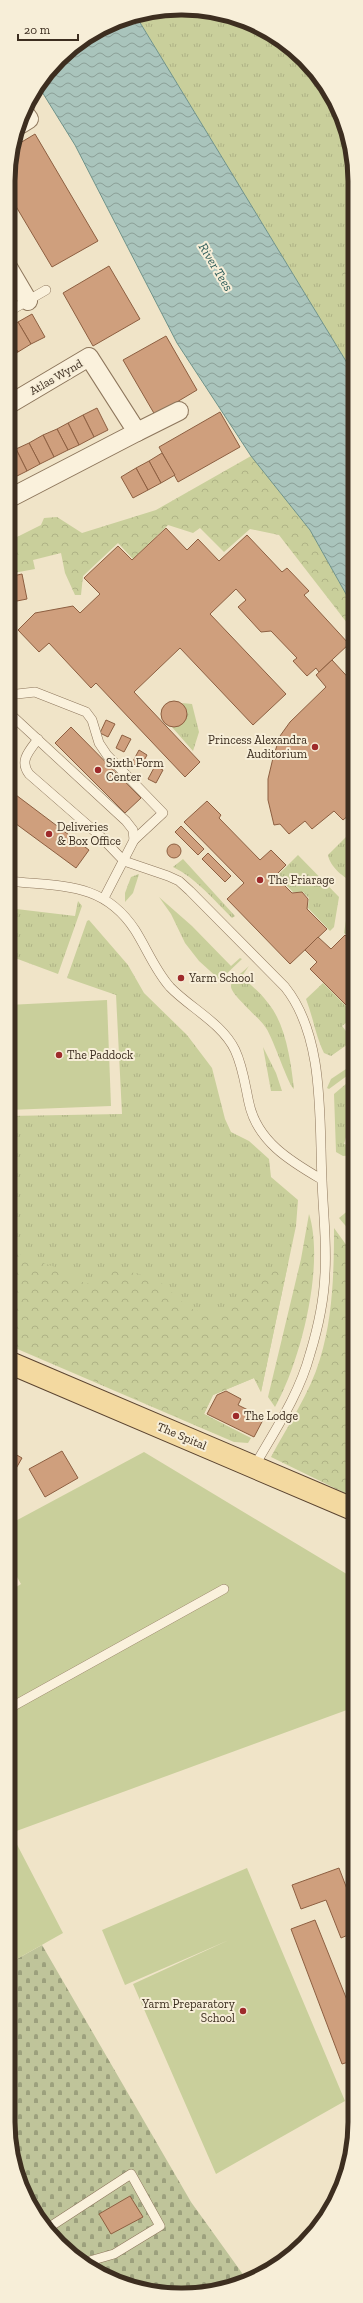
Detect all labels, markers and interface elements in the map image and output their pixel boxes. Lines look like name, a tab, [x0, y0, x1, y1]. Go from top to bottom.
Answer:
scale bar	[18, 16, 78, 42]
text: 20 m	[24, 23, 51, 37]
water label: River Tees	[196, 240, 236, 294]
street label: Atlas Wynd	[27, 356, 85, 398]
place label: Princess Alexandra Auditorium	[208, 733, 308, 761]
marker: Princess Alexandra Auditorium	[310, 742, 320, 752]
place label: Sixth Form Center	[106, 756, 164, 784]
marker: Sixth Form Center	[93, 765, 103, 775]
place label: Deliveries & Box Office	[57, 820, 121, 848]
marker: Deliveries & Box Office	[44, 829, 54, 839]
place label: The Friarage	[268, 873, 335, 887]
marker: The Friarage	[255, 875, 265, 885]
place label: Yarm School	[188, 971, 254, 985]
marker: Yarm School	[176, 973, 186, 983]
place label: The Paddock	[67, 1048, 134, 1062]
marker: The Paddock	[54, 1050, 64, 1060]
place label: The Lodge	[244, 1409, 298, 1423]
marker: The Lodge	[231, 1411, 241, 1421]
street label: The Spital	[155, 1419, 209, 1453]
place label: Yarm Preparatory School	[141, 1997, 236, 2025]
marker: Yarm Preparatory School	[238, 2006, 248, 2016]

